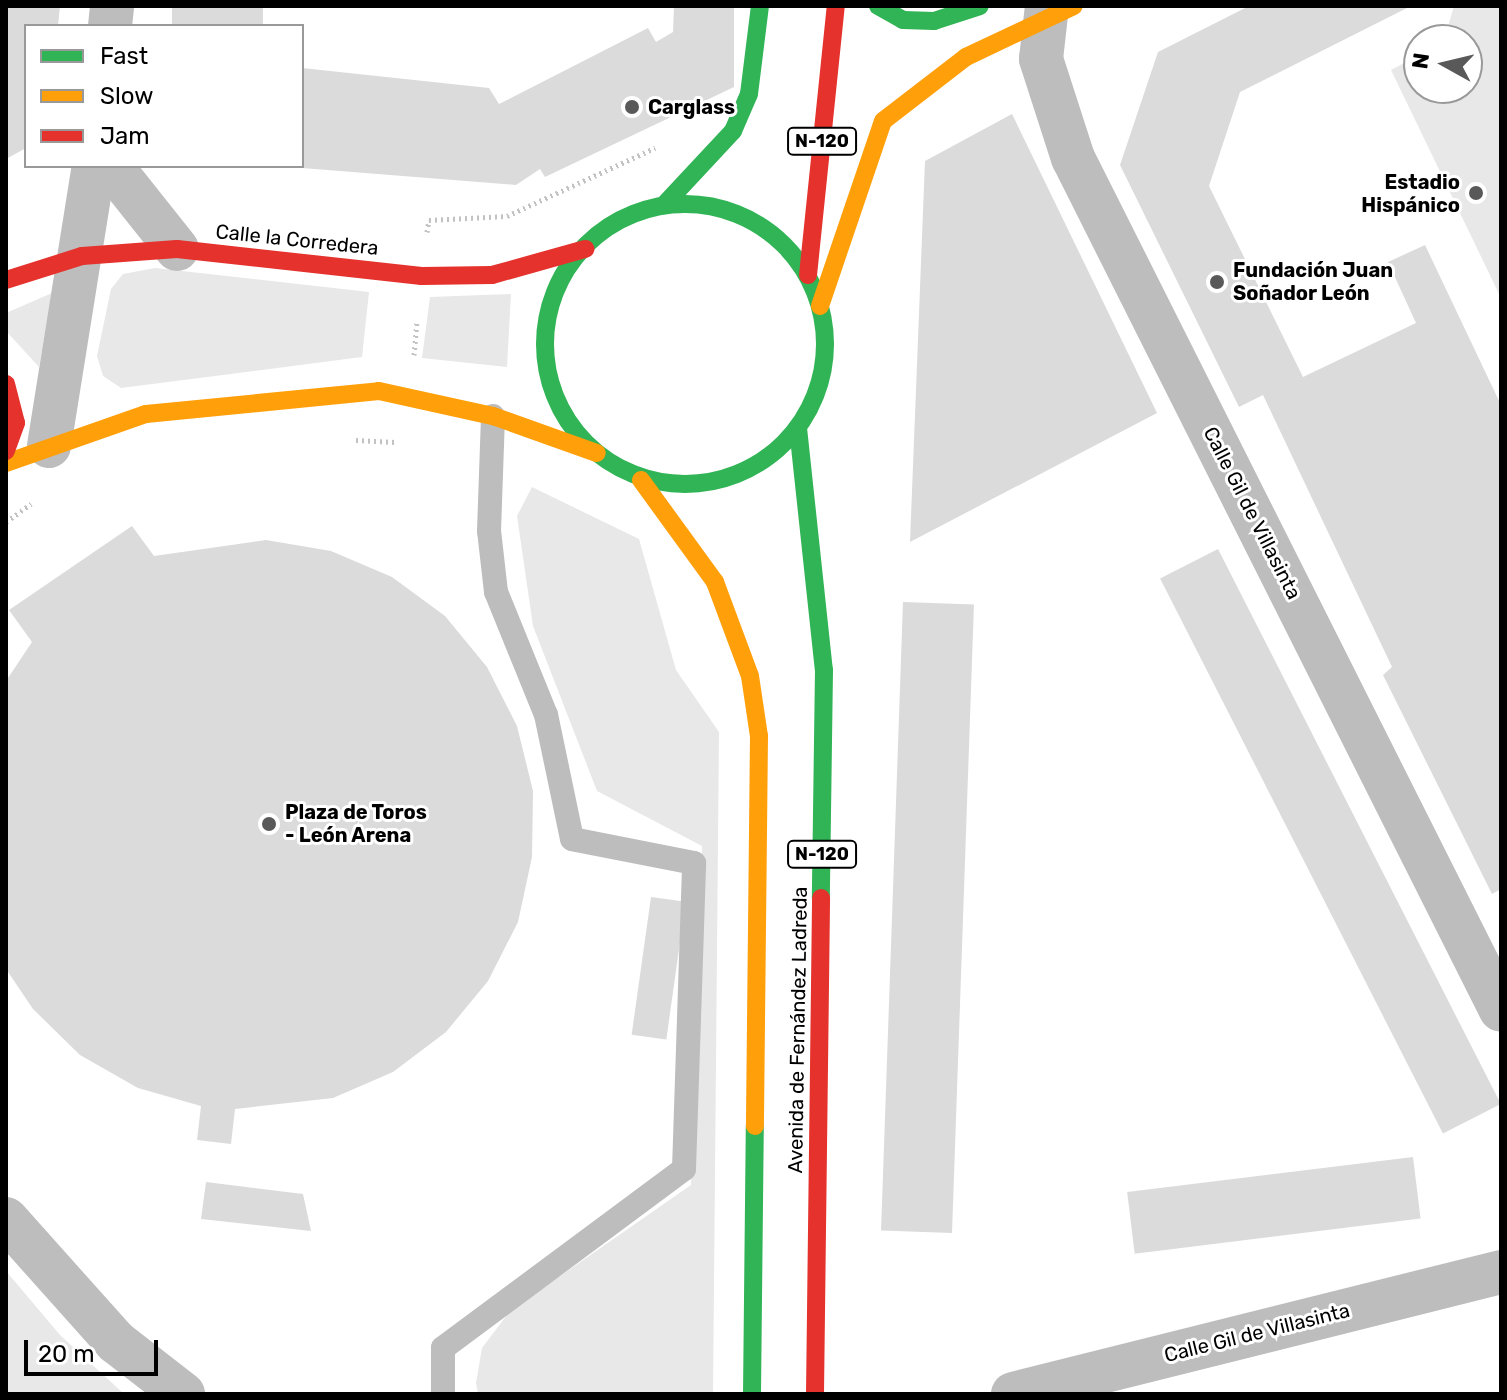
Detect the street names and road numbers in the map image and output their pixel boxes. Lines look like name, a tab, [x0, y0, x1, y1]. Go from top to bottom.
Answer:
road number: N-120	[786, 127, 858, 155]
street label: Calle la Corredera	[214, 220, 380, 260]
street label: Calle Gil de Villasinta	[1198, 423, 1306, 603]
road number: N-120	[786, 840, 858, 868]
street label: Avenida de Fernández Ladreda	[783, 886, 813, 1174]
street label: Calle Gil de Villasinta	[1161, 1298, 1353, 1368]

